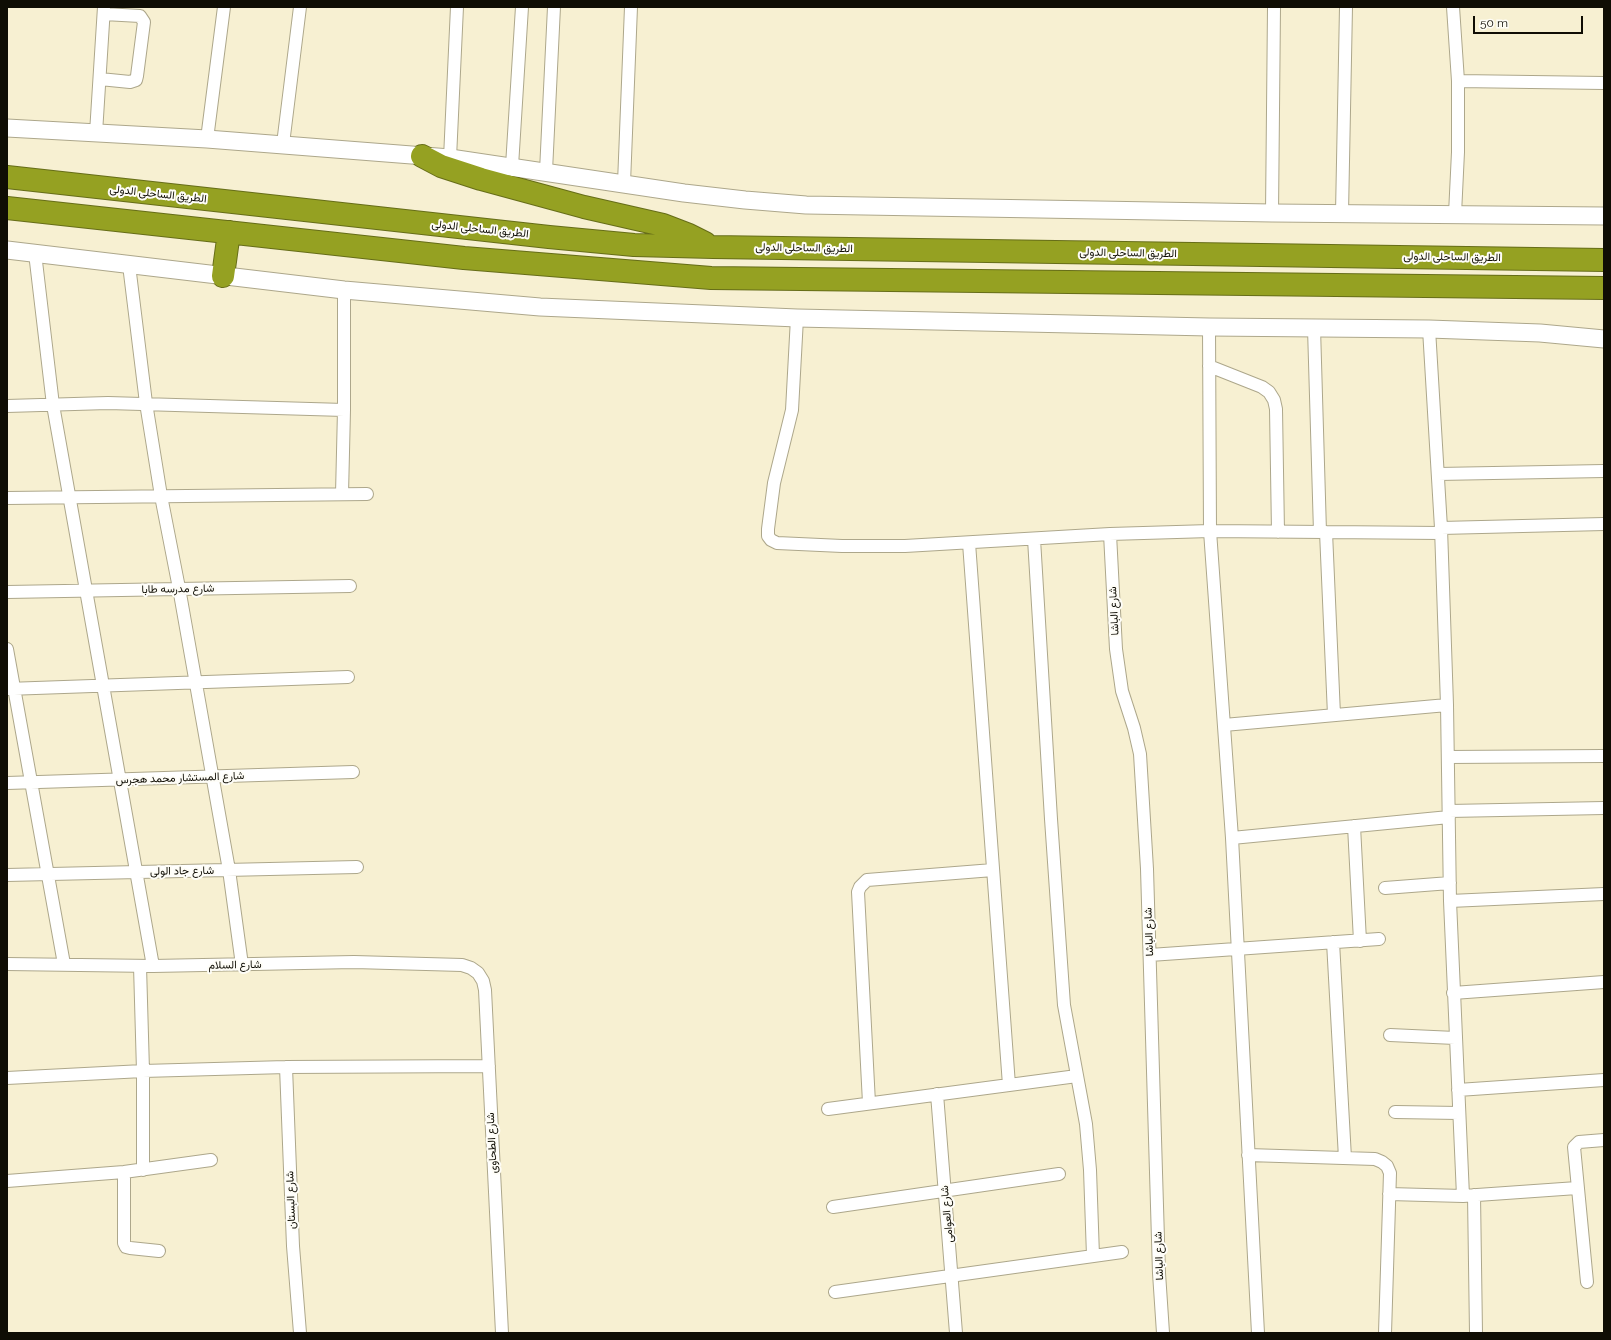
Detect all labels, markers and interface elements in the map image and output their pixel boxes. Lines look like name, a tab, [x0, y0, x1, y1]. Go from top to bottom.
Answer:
scale bar	[1475, 8, 1585, 34]
text: 50 m	[1480, 16, 1508, 30]
street label: الطريق الساحلى الدولى	[109, 182, 207, 206]
street label: الطريق الساحلى الدولى	[431, 217, 529, 241]
street label: الطريق الساحلى الدولى	[755, 241, 853, 255]
street label: الطريق الساحلى الدولى	[1079, 246, 1177, 260]
street label: الطريق الساحلى الدولى	[1403, 250, 1501, 264]
street label: شارع مدرسه طابا	[141, 582, 215, 596]
street label: شارع الباشا	[1106, 586, 1122, 636]
street label: شارع المستشار محمد هجرس	[115, 769, 245, 787]
street label: شارع جاد الولى	[150, 864, 214, 878]
street label: شارع الباشا	[1142, 907, 1156, 957]
street label: شارع السلام	[208, 958, 262, 972]
street label: شارع الطحاوى	[484, 1112, 500, 1174]
street label: شارع البستان	[283, 1171, 299, 1229]
street label: شارع العوامى	[938, 1185, 956, 1243]
street label: شارع الباشا	[1152, 1231, 1166, 1281]

